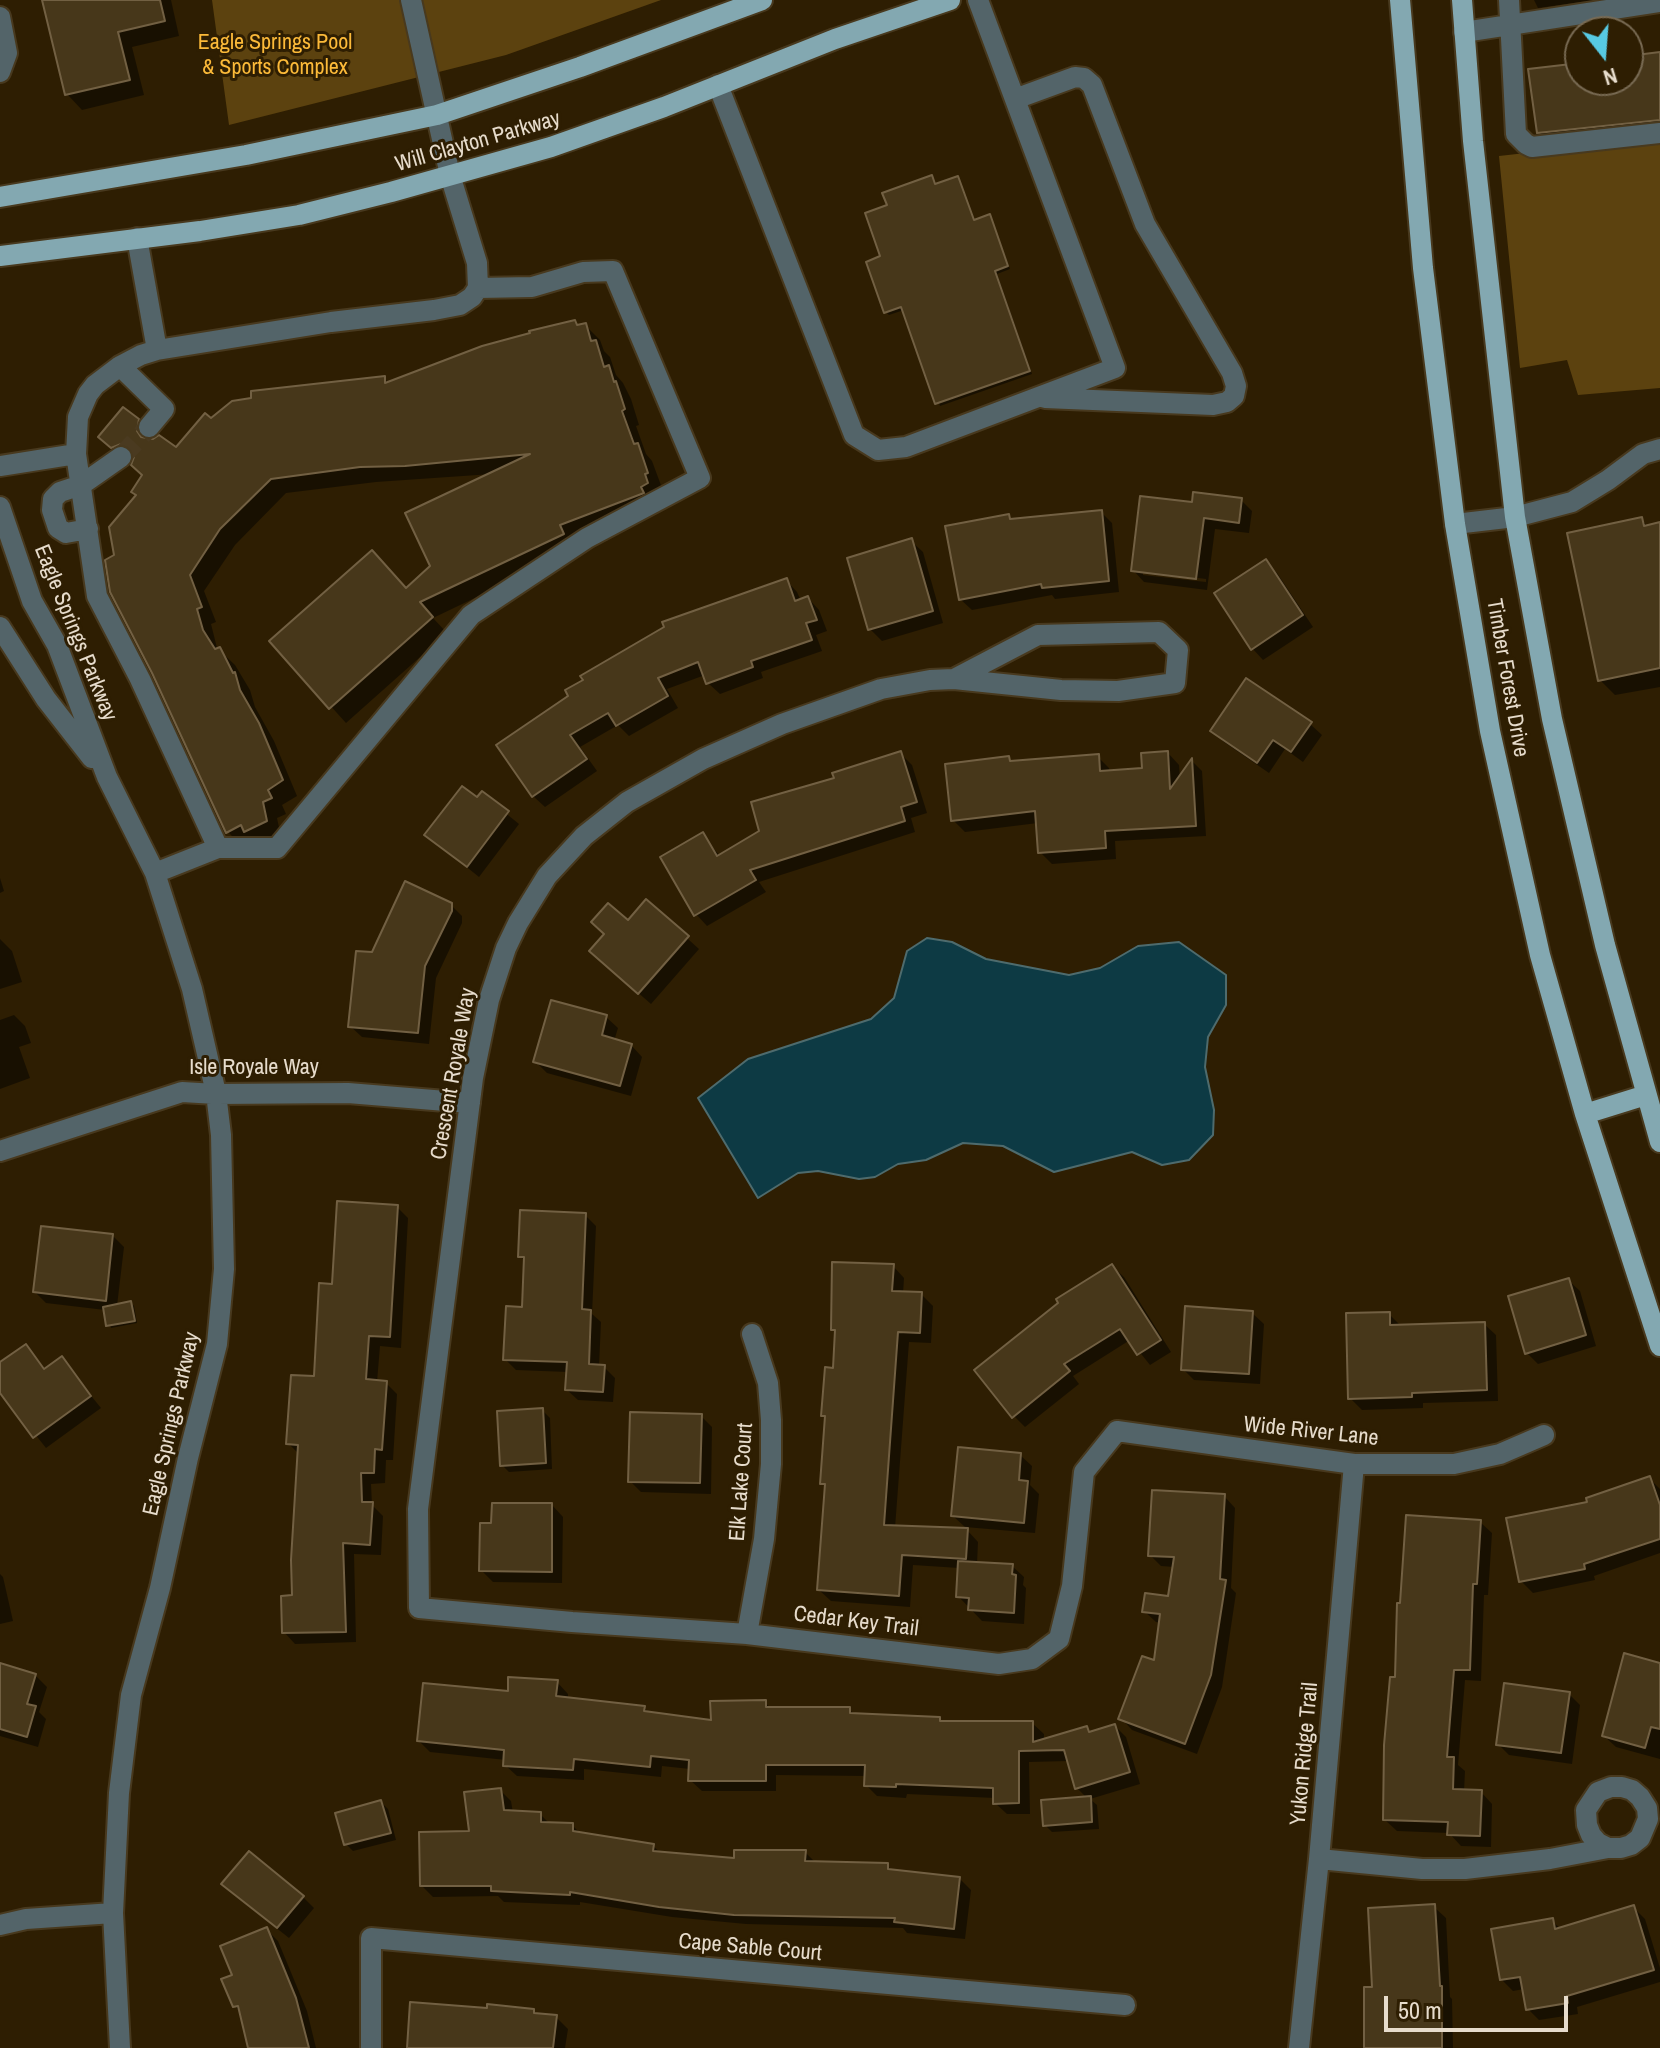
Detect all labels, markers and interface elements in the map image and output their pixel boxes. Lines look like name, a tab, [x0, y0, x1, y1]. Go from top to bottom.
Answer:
north arrow	[1564, 16, 1644, 96]
park label: Eagle Springs Pool & Sports Complex	[198, 30, 352, 82]
text: N	[1600, 61, 1621, 93]
street label: Will Clayton Parkway	[392, 106, 564, 178]
street label: Eagle Springs Parkway	[28, 541, 122, 725]
street label: Timber Forest Drive	[1480, 597, 1534, 759]
street label: Crescent Royale Way	[426, 986, 482, 1162]
street label: Isle Royale Way	[189, 1055, 319, 1081]
street label: Eagle Springs Parkway	[138, 1330, 206, 1518]
street label: Wide River Lane	[1242, 1412, 1380, 1452]
street label: Elk Lake Court	[725, 1422, 759, 1542]
street label: Cedar Key Trail	[792, 1601, 920, 1643]
street label: Yukon Ridge Trail	[1286, 1681, 1324, 1827]
street label: Cape Sable Court	[677, 1929, 823, 1967]
scale bar	[1388, 1980, 1572, 2030]
text: 50 m	[1398, 1994, 1442, 2026]

